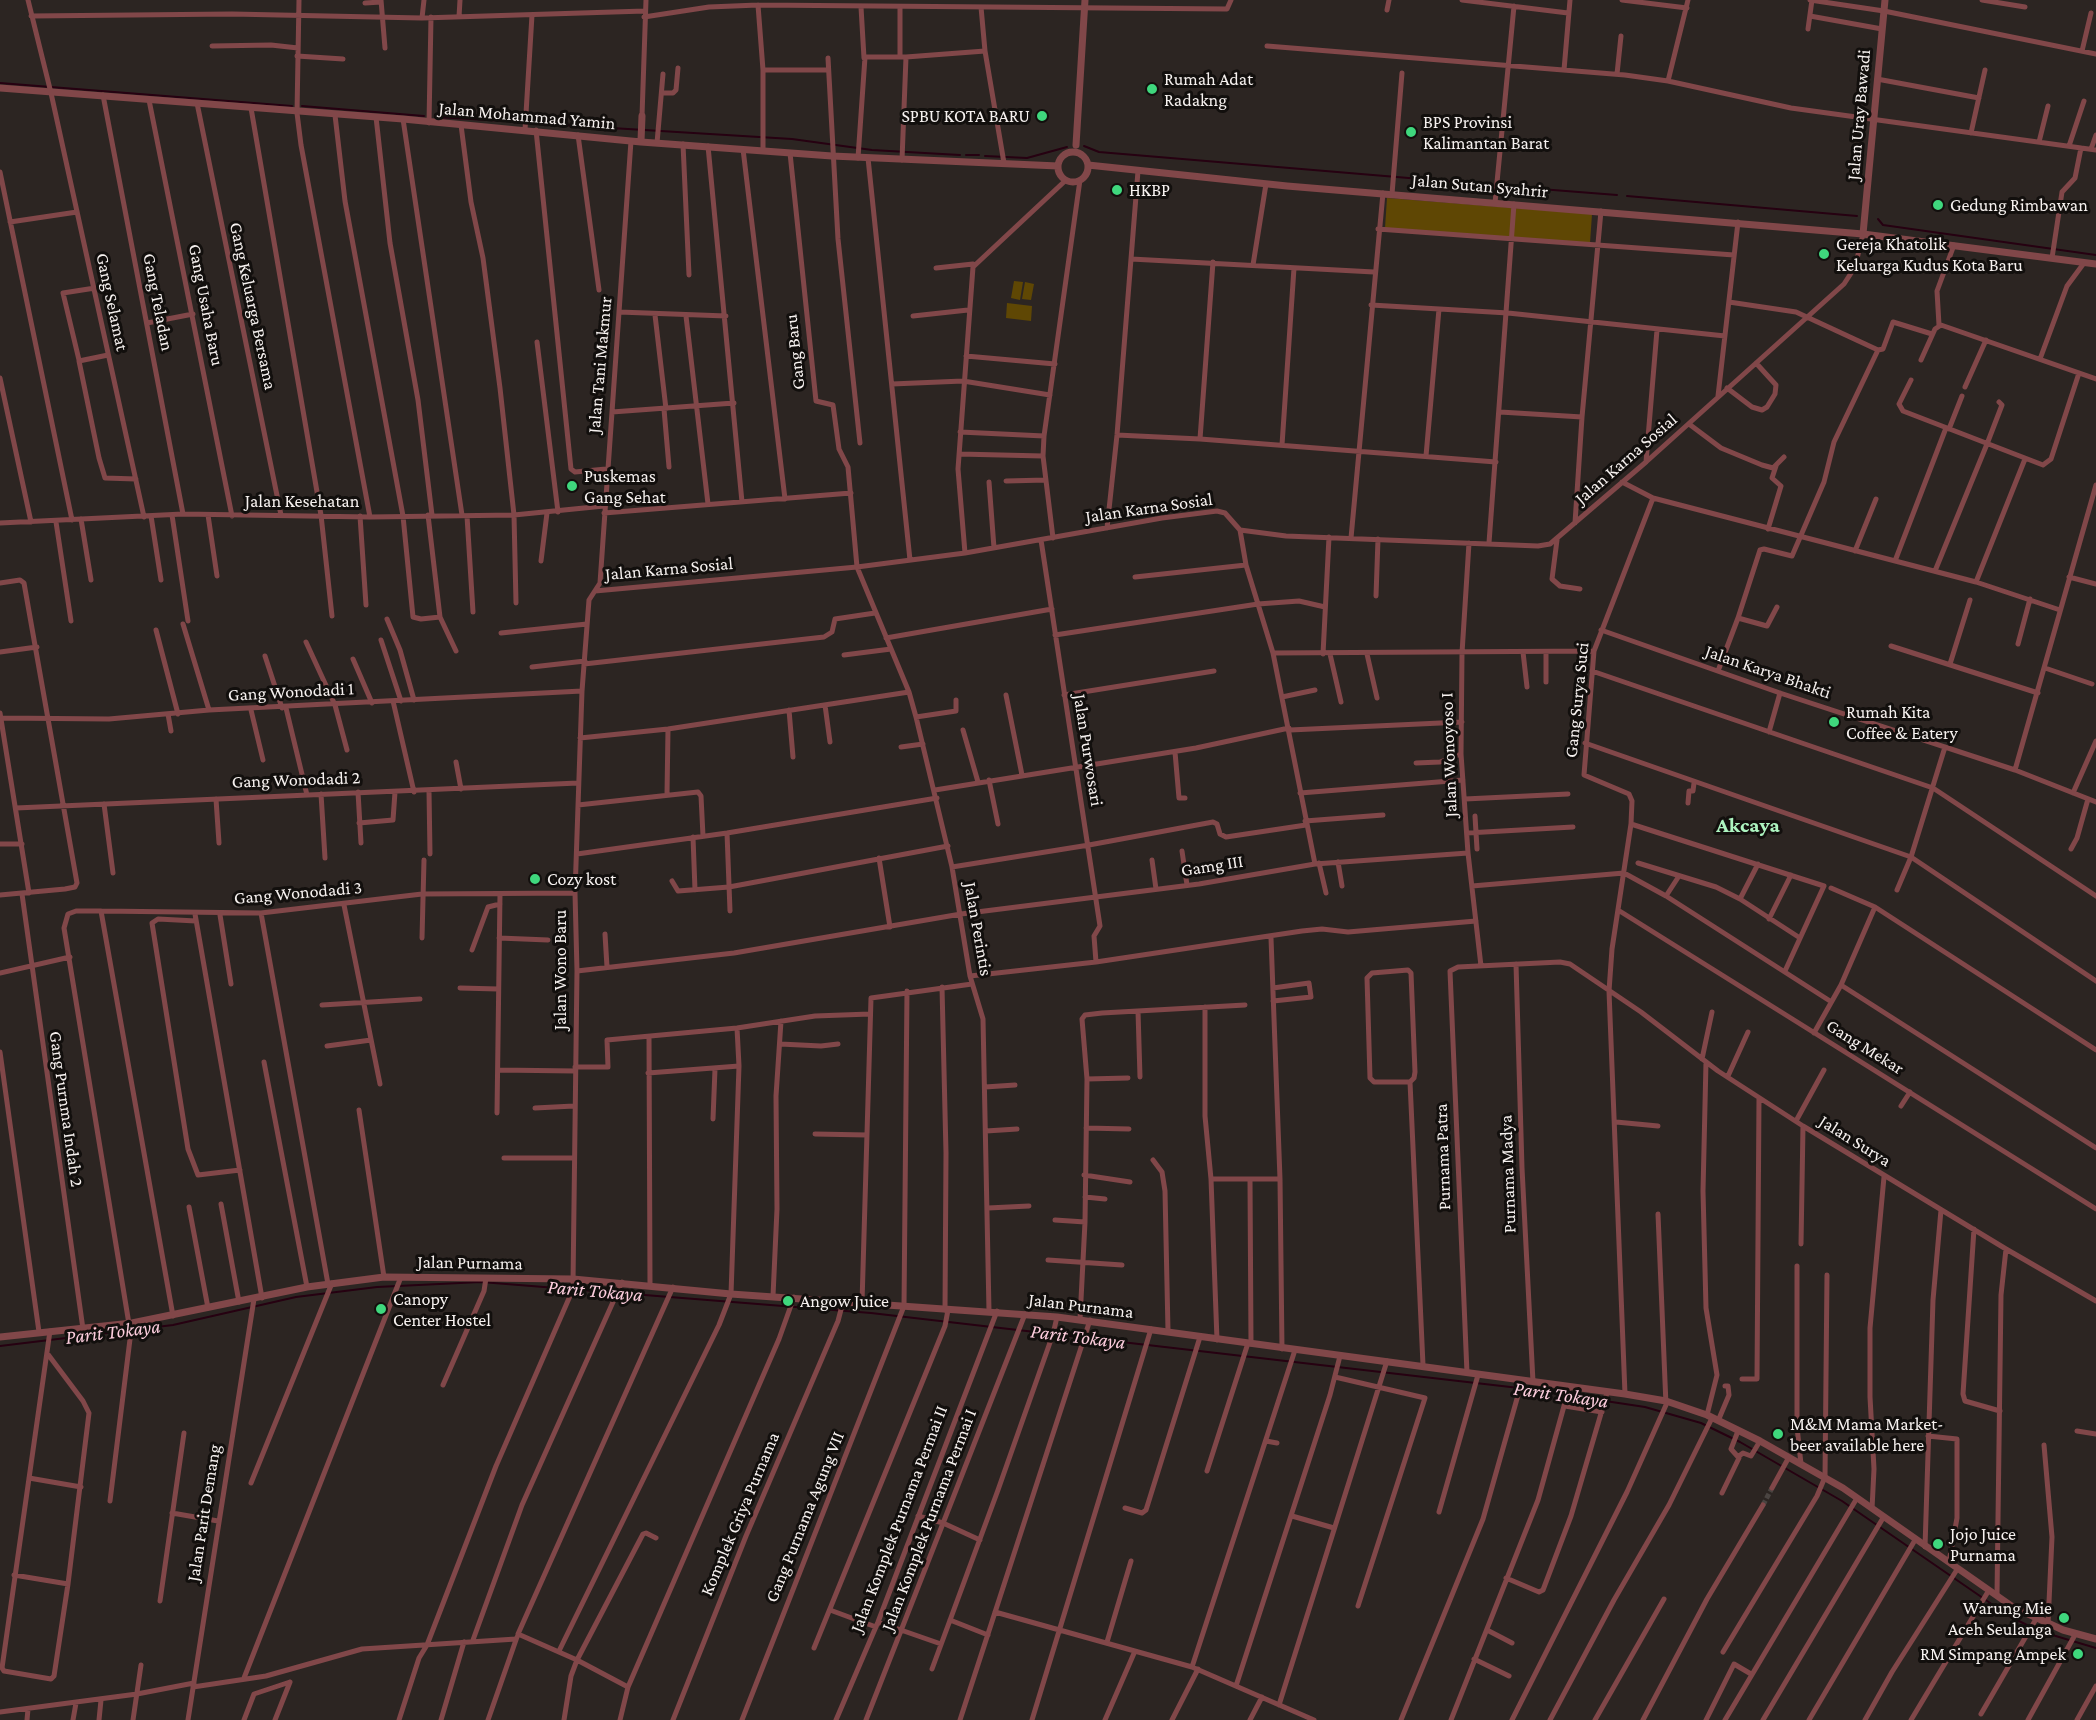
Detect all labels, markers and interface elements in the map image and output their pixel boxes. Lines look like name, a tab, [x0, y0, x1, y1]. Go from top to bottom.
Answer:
street label: Jalan Uray Bawadi	[1843, 49, 1875, 181]
place label: Rumah Adat Radakng	[1164, 68, 1253, 110]
marker: Rumah Adat Radakng	[1145, 82, 1159, 96]
street label: Jalan Mohammad Yamin	[438, 98, 616, 134]
place label: SPBU KOTA BARU	[901, 105, 1030, 127]
marker: SPBU KOTA BARU	[1035, 109, 1049, 123]
place label: BPS Provinsi Kalimantan Barat	[1423, 111, 1549, 154]
marker: BPS Provinsi Kalimantan Barat	[1404, 125, 1418, 139]
street label: Jalan Sutan Syahrir	[1411, 169, 1549, 203]
place label: HKBP	[1129, 179, 1170, 201]
marker: HKBP	[1110, 183, 1124, 197]
place label: Gedung Rimbawan	[1950, 194, 2088, 216]
marker: Gedung Rimbawan	[1931, 198, 1945, 212]
street label: Gang Keluarga Bersama	[225, 220, 281, 392]
place label: Gereja Khatolik Keluarga Kudus Kota Baru	[1836, 233, 2023, 276]
street label: Gang Usaha Baru	[184, 242, 228, 368]
marker: Gereja Khatolik Keluarga Kudus Kota Baru	[1817, 247, 1831, 261]
street label: Gang Selamat	[91, 251, 133, 353]
street label: Gang Teladan	[138, 251, 178, 353]
street label: Jalan Tani Makmur	[583, 296, 617, 434]
street label: Gang Baru	[780, 313, 810, 391]
street label: Jalan Karna Sosial	[1571, 409, 1681, 509]
place label: Puskemas Gang Sehat	[584, 465, 666, 508]
marker: Puskemas Gang Sehat	[565, 479, 579, 493]
street label: Jalan Karna Sosial	[1084, 488, 1214, 528]
street label: Jalan Kesehatan	[245, 490, 359, 512]
street label: Jalan Karna Sosial	[604, 553, 734, 585]
street label: Jalan Karya Bhakti	[1702, 640, 1834, 704]
street label: Gang Surya Suci	[1560, 641, 1594, 759]
street label: Gang Wonodadi 1	[227, 678, 355, 706]
street label: Jalan Purwosari	[1068, 692, 1108, 808]
street label: Jalan Wonoyoso I	[1436, 692, 1462, 818]
place label: Rumah Kita Coffee & Eatery	[1846, 701, 1958, 744]
marker: Rumah Kita Coffee & Eatery	[1827, 715, 1841, 729]
street label: Gang Wonodadi 2	[231, 767, 361, 793]
district label: Akcaya	[1716, 813, 1780, 839]
street label: Gamg III	[1179, 850, 1245, 882]
place label: Cozy kost	[547, 868, 616, 890]
marker: Cozy kost	[528, 872, 542, 886]
street label: Gang Wonodadi 3	[233, 877, 363, 909]
street label: Jalan Perintis	[959, 880, 997, 978]
street label: Jalan Wono Baru	[549, 910, 571, 1030]
street label: Gang Mekar	[1822, 1015, 1908, 1079]
street label: Gang Purnma Indah 2	[44, 1030, 88, 1188]
street label: Purnama Patra	[1430, 1103, 1456, 1211]
street label: Jalan Surya	[1815, 1110, 1895, 1172]
street label: Purnama Madya	[1495, 1114, 1521, 1234]
street label: Jalan Purnama	[417, 1251, 523, 1275]
water label: Parit Tokaya	[546, 1275, 644, 1307]
place label: Canopy Center Hostel	[393, 1288, 491, 1330]
street label: Jalan Purnama	[1027, 1289, 1135, 1323]
place label: Angow Juice	[800, 1290, 889, 1312]
marker: Angow Juice	[781, 1294, 795, 1308]
marker: Canopy Center Hostel	[374, 1302, 388, 1316]
water label: Parit Tokaya	[64, 1314, 162, 1350]
water label: Parit Tokaya	[1029, 1319, 1127, 1355]
water label: Parit Tokaya	[1512, 1376, 1610, 1414]
street label: Jalan Komplek Purnama Permai II	[846, 1403, 952, 1635]
street label: Jalan Komplek Purnama Permai I	[877, 1406, 981, 1634]
place label: M&M Mama Market- beer available here	[1790, 1413, 1944, 1456]
marker: M&M Mama Market- beer available here	[1771, 1427, 1785, 1441]
street label: Komplek Griya Purnama	[696, 1429, 784, 1599]
street label: Gang Purnama Agung VII	[761, 1429, 849, 1605]
street label: Jalan Parit Demang	[183, 1443, 225, 1583]
place label: Jojo Juice Purnama	[1950, 1523, 2016, 1565]
marker: Jojo Juice Purnama	[1931, 1537, 1945, 1551]
place label: Warung Mie Aceh Seulanga	[1948, 1597, 2052, 1640]
marker: Warung Mie Aceh Seulanga	[2057, 1611, 2071, 1625]
place label: RM Simpang Ampek	[1920, 1643, 2066, 1665]
marker: RM Simpang Ampek	[2071, 1647, 2085, 1661]

